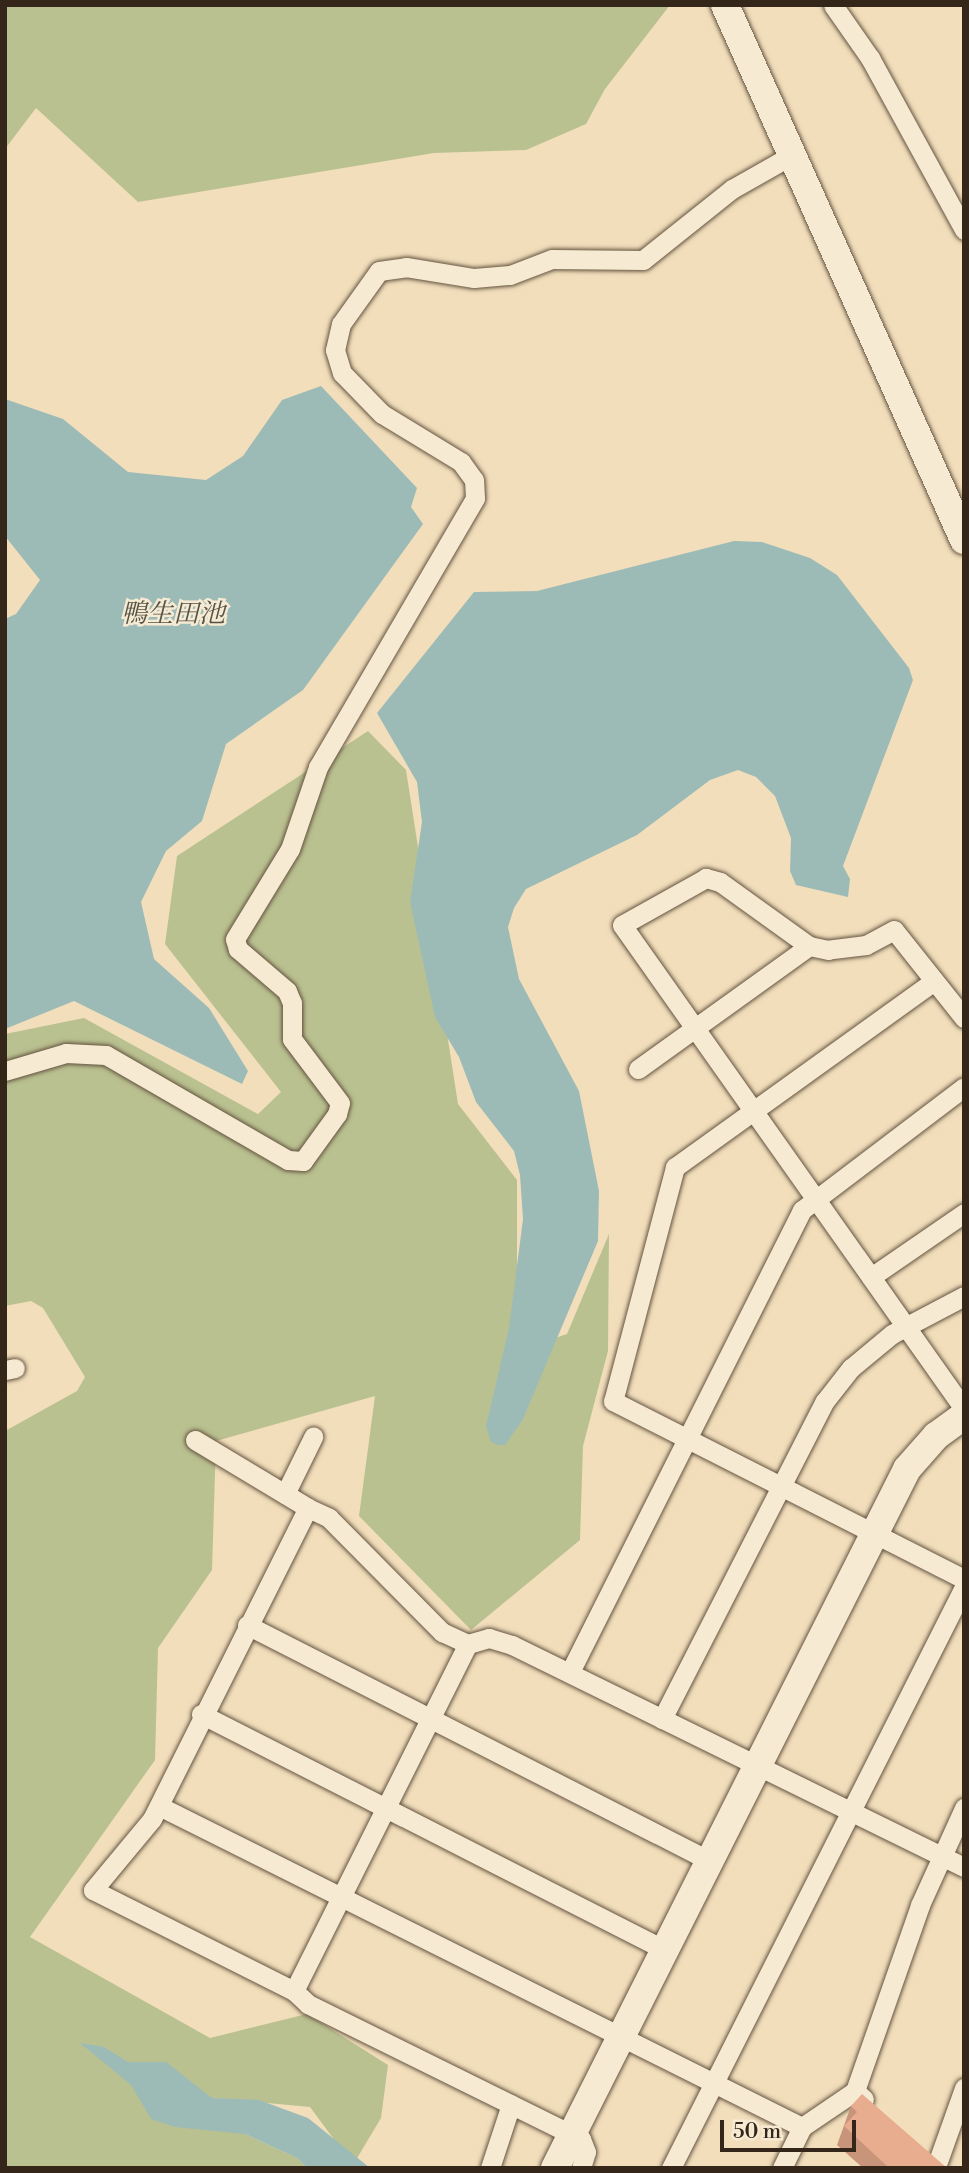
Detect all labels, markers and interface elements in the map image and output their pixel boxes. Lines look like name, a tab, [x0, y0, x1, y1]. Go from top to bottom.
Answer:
water label: 鴨生田池	[121, 599, 225, 631]
scale bar	[724, 2106, 860, 2150]
text: 50 m	[733, 2119, 781, 2145]

